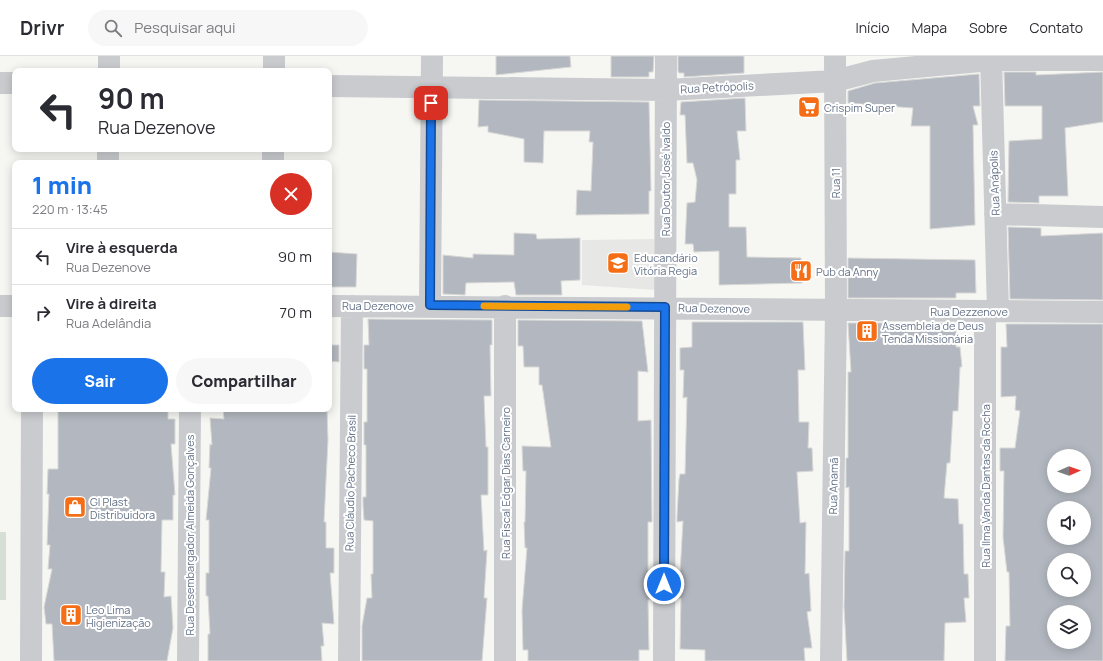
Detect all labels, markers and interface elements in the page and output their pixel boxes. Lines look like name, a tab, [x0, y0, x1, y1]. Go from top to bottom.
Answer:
search box	[88, 10, 368, 46]
text: Drivr	[20, 15, 64, 41]
icon: search	[102, 17, 124, 39]
text: Pesquisar aqui	[134, 17, 236, 38]
text: Início	[856, 18, 889, 37]
text: Mapa	[911, 18, 947, 37]
text: Sobre	[969, 18, 1007, 37]
text: Contato	[1029, 18, 1083, 37]
street label: Rua Petrópolis	[680, 78, 754, 96]
text: 90 m	[98, 79, 165, 117]
icon: left	[32, 84, 84, 136]
pin	[414, 86, 448, 120]
icon: arrive	[420, 92, 442, 114]
supermarket icon: Crispim Super	[796, 94, 822, 120]
place label: Crispim Super	[824, 100, 895, 115]
text: Rua Dezenove	[98, 115, 216, 139]
street label: Rua Doutor José Ivaldo	[658, 121, 673, 236]
street label: Rua Anápolis	[985, 150, 1003, 216]
text: 1 min	[32, 168, 92, 201]
street label: Rua 11	[828, 168, 843, 198]
button: close	[270, 173, 312, 215]
text: 220 m · 13:45	[32, 200, 108, 218]
text: Vire à esquerda	[66, 237, 178, 258]
icon: left	[32, 246, 54, 268]
text: 90 m	[278, 246, 312, 267]
school or university icon: Educandário Vitória Regia	[605, 250, 631, 276]
place label: Educandário Vitória Regia	[634, 250, 698, 278]
text: Rua Dezenove	[66, 258, 151, 276]
restaurant icon: Pub da Anny	[788, 258, 814, 284]
place label: Pub da Anny	[816, 264, 879, 279]
text: Vire à direita	[66, 293, 157, 314]
street label: Rua Dezenove	[342, 298, 414, 313]
street label: Rua Dezenove	[678, 300, 751, 316]
icon: right	[32, 302, 54, 324]
text: 70 m	[280, 302, 312, 323]
street label: Rua Dezzenove	[930, 304, 1008, 319]
text: Rua Adelândia	[66, 314, 151, 332]
building icon: Assembleia de Deus Tenda Missionária	[854, 318, 880, 344]
place label: Assembleia de Deus Tenda Missionária	[882, 318, 984, 346]
button: Sair	[32, 358, 168, 404]
button: Compartilhar	[176, 358, 312, 404]
street label: Rua Ilma Vanda Dantas da Rocha	[978, 404, 993, 568]
street label: Rua Fiscal Edgar Dias Carneiro	[498, 406, 513, 559]
street label: Rua Cláudio Pacheco Brasil	[341, 415, 359, 551]
street label: Rua Desembargador Almeida Gonçalves	[182, 434, 197, 635]
north arrow	[1047, 449, 1091, 493]
map controls	[1047, 449, 1091, 649]
street label: Rua Anamã	[825, 457, 841, 515]
shop icon: Gl Plast Distribuidora	[62, 494, 88, 520]
place label: Gl Plast Distribuidora	[90, 494, 155, 522]
button: sound	[1047, 501, 1091, 545]
button: search	[1047, 553, 1091, 597]
position arrow	[643, 563, 685, 605]
building icon: Leo Lima Higienização	[58, 602, 84, 628]
place label: Leo Lima Higienização	[86, 602, 151, 630]
button: layers	[1047, 605, 1091, 649]

